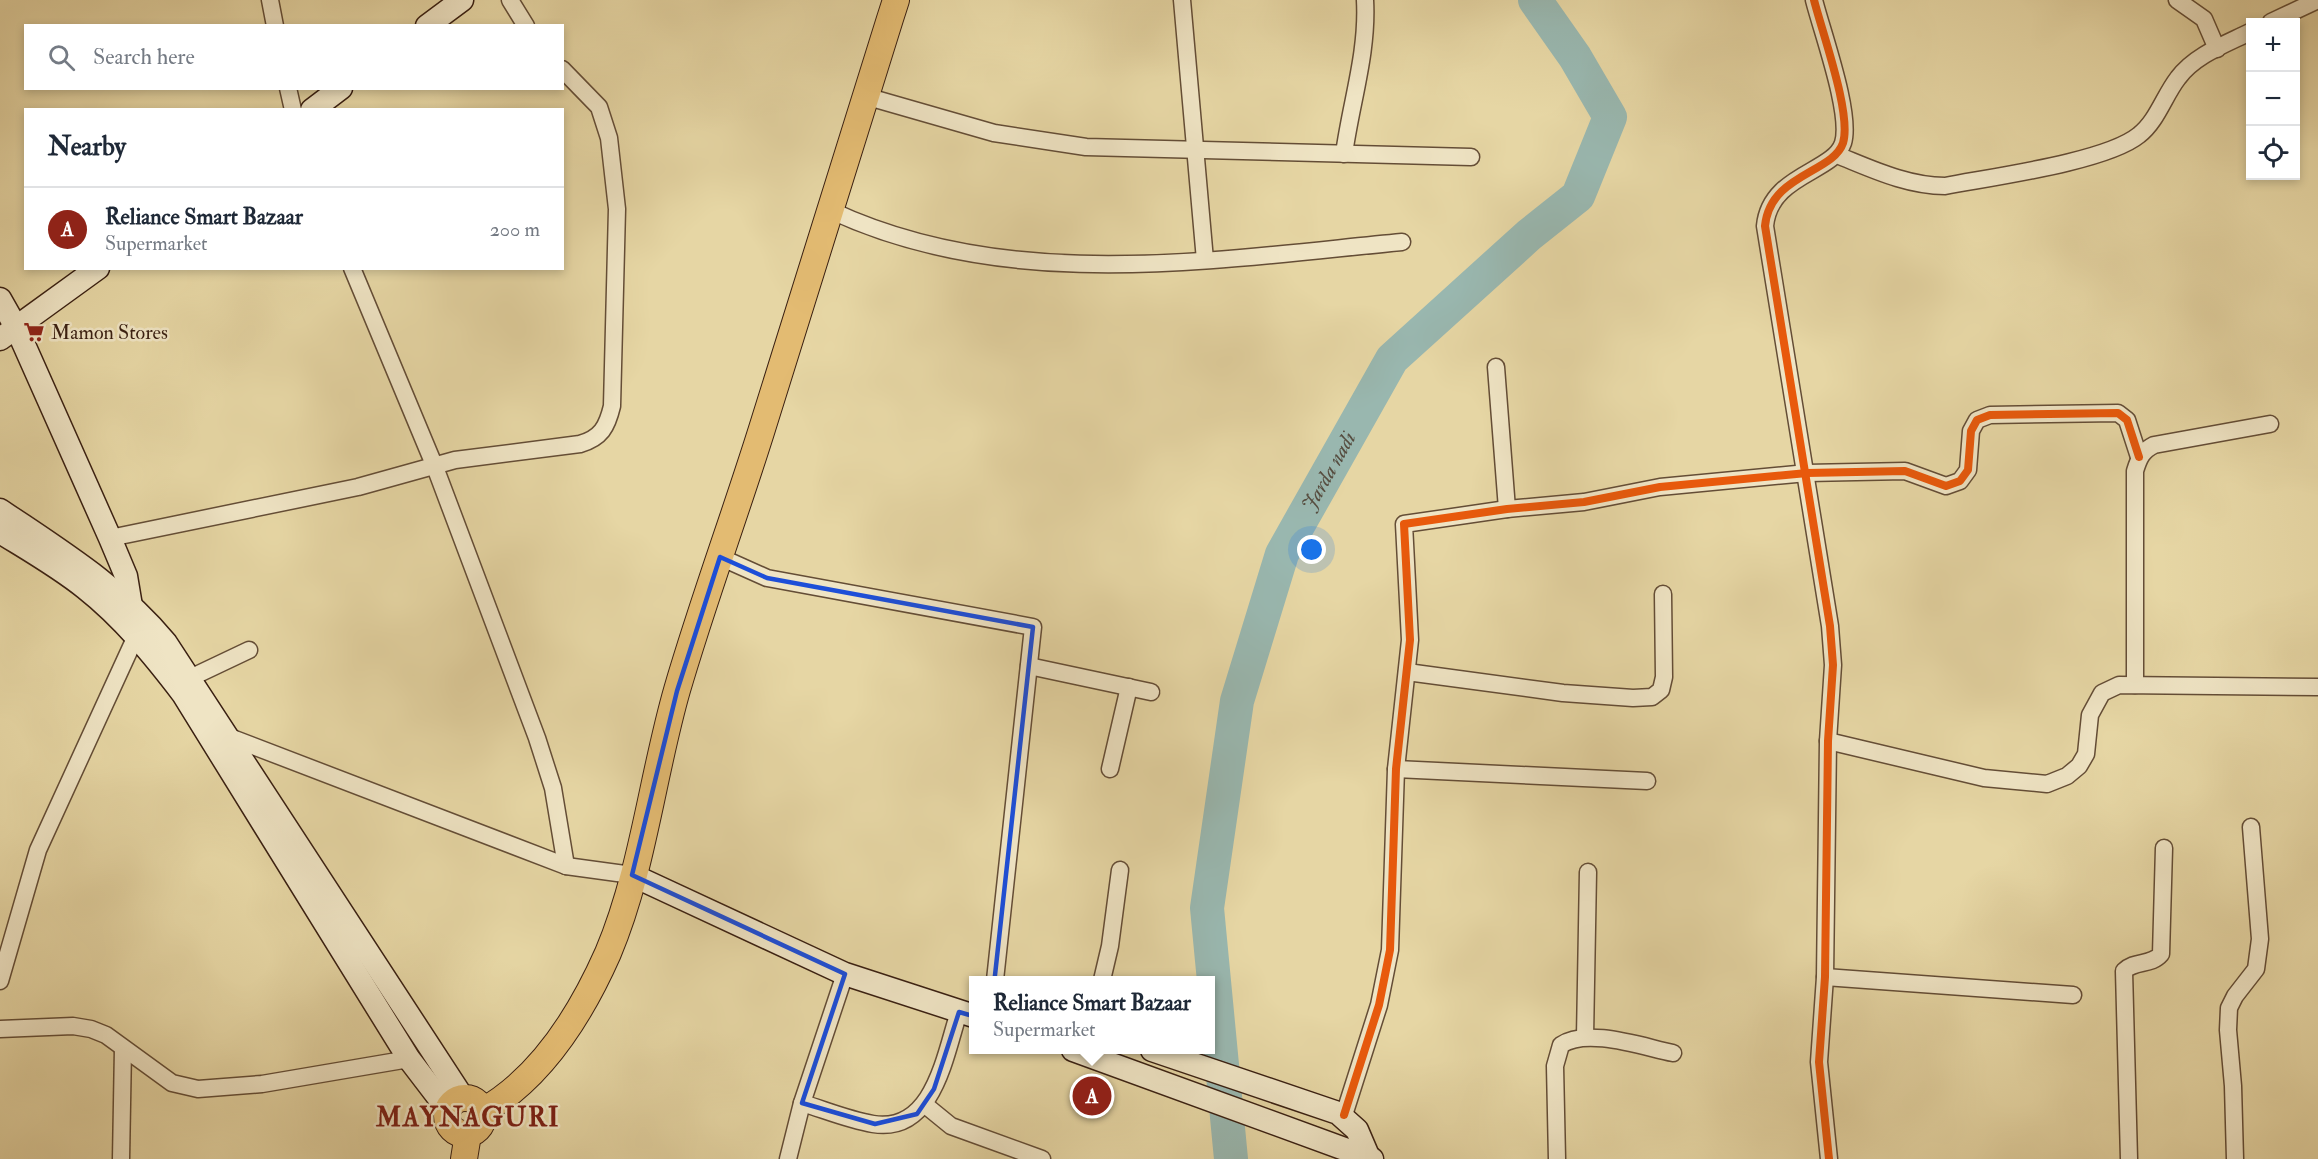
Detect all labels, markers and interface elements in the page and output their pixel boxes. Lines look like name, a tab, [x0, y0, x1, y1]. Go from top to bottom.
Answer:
map controls	[2246, 18, 2300, 180]
button: +	[2246, 18, 2300, 72]
search box	[24, 24, 564, 90]
icon: search	[45, 41, 78, 74]
text: Search here	[93, 43, 195, 71]
button: −	[2246, 72, 2300, 126]
button: locate	[2246, 126, 2300, 180]
text: Nearby	[48, 131, 126, 163]
text: Reliance Smart Bazaar	[105, 203, 303, 231]
text: A	[61, 217, 74, 242]
text: 200 m	[490, 217, 540, 242]
text: Supermarket	[105, 231, 208, 256]
supermarket icon: Mamon Stores	[22, 320, 46, 344]
place label: Mamon Stores	[51, 320, 168, 345]
water label: Jarda nadi	[1296, 427, 1362, 516]
your location	[1297, 535, 1326, 564]
popup	[969, 976, 1215, 1054]
text: Reliance Smart Bazaar	[993, 989, 1191, 1017]
text: Supermarket	[993, 1017, 1096, 1042]
pin: A	[1072, 1074, 1112, 1118]
district label: MAYNAGURI	[375, 1102, 560, 1134]

